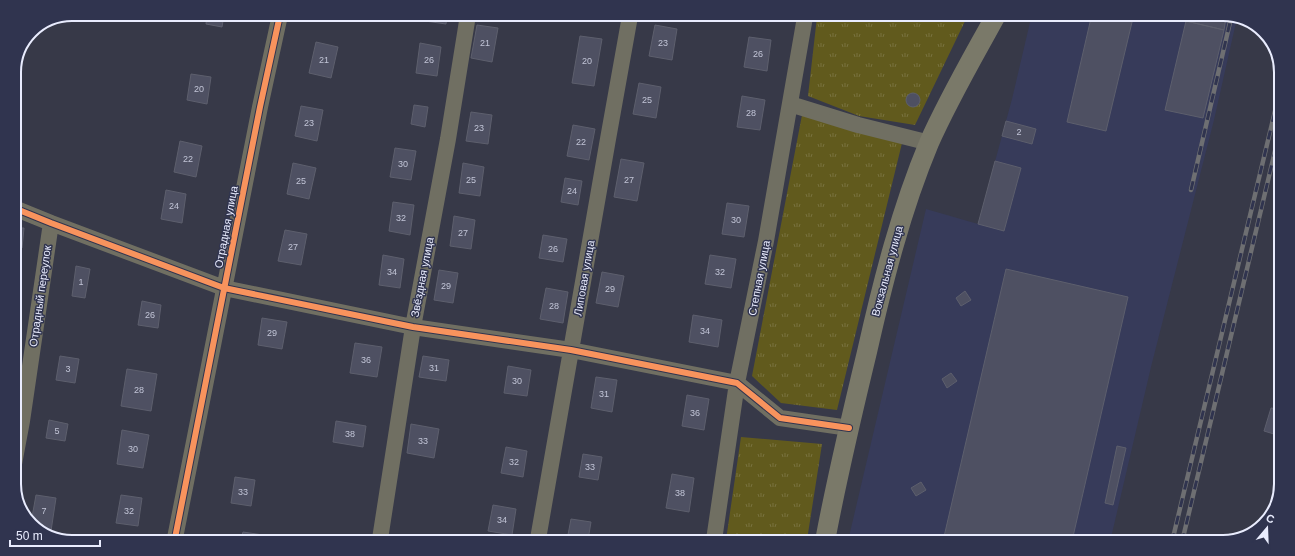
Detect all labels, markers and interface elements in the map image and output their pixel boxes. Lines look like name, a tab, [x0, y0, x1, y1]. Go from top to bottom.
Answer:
house number: 21	[480, 38, 490, 48]
house number: 23	[658, 38, 668, 48]
house number: 26	[753, 49, 763, 59]
house number: 21	[319, 55, 329, 65]
house number: 26	[424, 55, 434, 65]
house number: 20	[582, 56, 592, 66]
house number: 20	[194, 84, 204, 94]
house number: 25	[642, 95, 652, 105]
house number: 28	[746, 108, 756, 118]
house number: 23	[304, 118, 314, 128]
house number: 23	[474, 123, 484, 133]
house number: 2	[1016, 127, 1022, 137]
house number: 22	[576, 137, 586, 147]
house number: 22	[183, 154, 193, 164]
house number: 30	[398, 159, 408, 169]
house number: 25	[466, 175, 476, 185]
house number: 27	[624, 175, 634, 185]
house number: 25	[296, 176, 306, 186]
street label: Отрадная улица	[212, 184, 240, 269]
house number: 24	[567, 186, 577, 196]
house number: 24	[169, 201, 179, 211]
house number: 32	[396, 213, 406, 223]
house number: 30	[731, 215, 741, 225]
street label: Вокзальная улица	[869, 224, 905, 318]
house number: 27	[458, 228, 468, 238]
street label: Звёздная улица	[408, 235, 436, 318]
street label: Липовая улица	[571, 238, 597, 317]
street label: Степная улица	[746, 239, 772, 317]
house number: 27	[288, 242, 298, 252]
street label: Отрадный переулок	[27, 244, 53, 348]
house number: 26	[548, 244, 558, 254]
house number: 34	[387, 267, 397, 277]
house number: 32	[715, 267, 725, 277]
house number: 1	[78, 277, 84, 287]
house number: 29	[441, 281, 451, 291]
house number: 29	[605, 284, 615, 294]
house number: 28	[549, 301, 559, 311]
house number: 26	[145, 310, 155, 320]
house number: 34	[700, 326, 710, 336]
house number: 29	[267, 328, 277, 338]
house number: 36	[361, 355, 371, 365]
house number: 31	[429, 363, 439, 373]
house number: 3	[65, 364, 71, 374]
house number: 30	[512, 376, 522, 386]
house number: 28	[134, 385, 144, 395]
house number: 31	[599, 389, 609, 399]
house number: 36	[690, 408, 700, 418]
house number: 5	[54, 426, 60, 436]
house number: 38	[345, 429, 355, 439]
house number: 33	[418, 436, 428, 446]
house number: 30	[128, 444, 138, 454]
house number: 32	[509, 457, 519, 467]
house number: 33	[585, 462, 595, 472]
house number: 33	[238, 487, 248, 497]
house number: 38	[675, 488, 685, 498]
house number: 7	[41, 506, 47, 516]
house number: 32	[124, 506, 134, 516]
north arrow	[1247, 508, 1287, 548]
text: С	[1265, 512, 1276, 526]
house number: 34	[497, 515, 507, 525]
scale bar	[10, 522, 100, 548]
text: 50 m	[16, 529, 43, 543]

